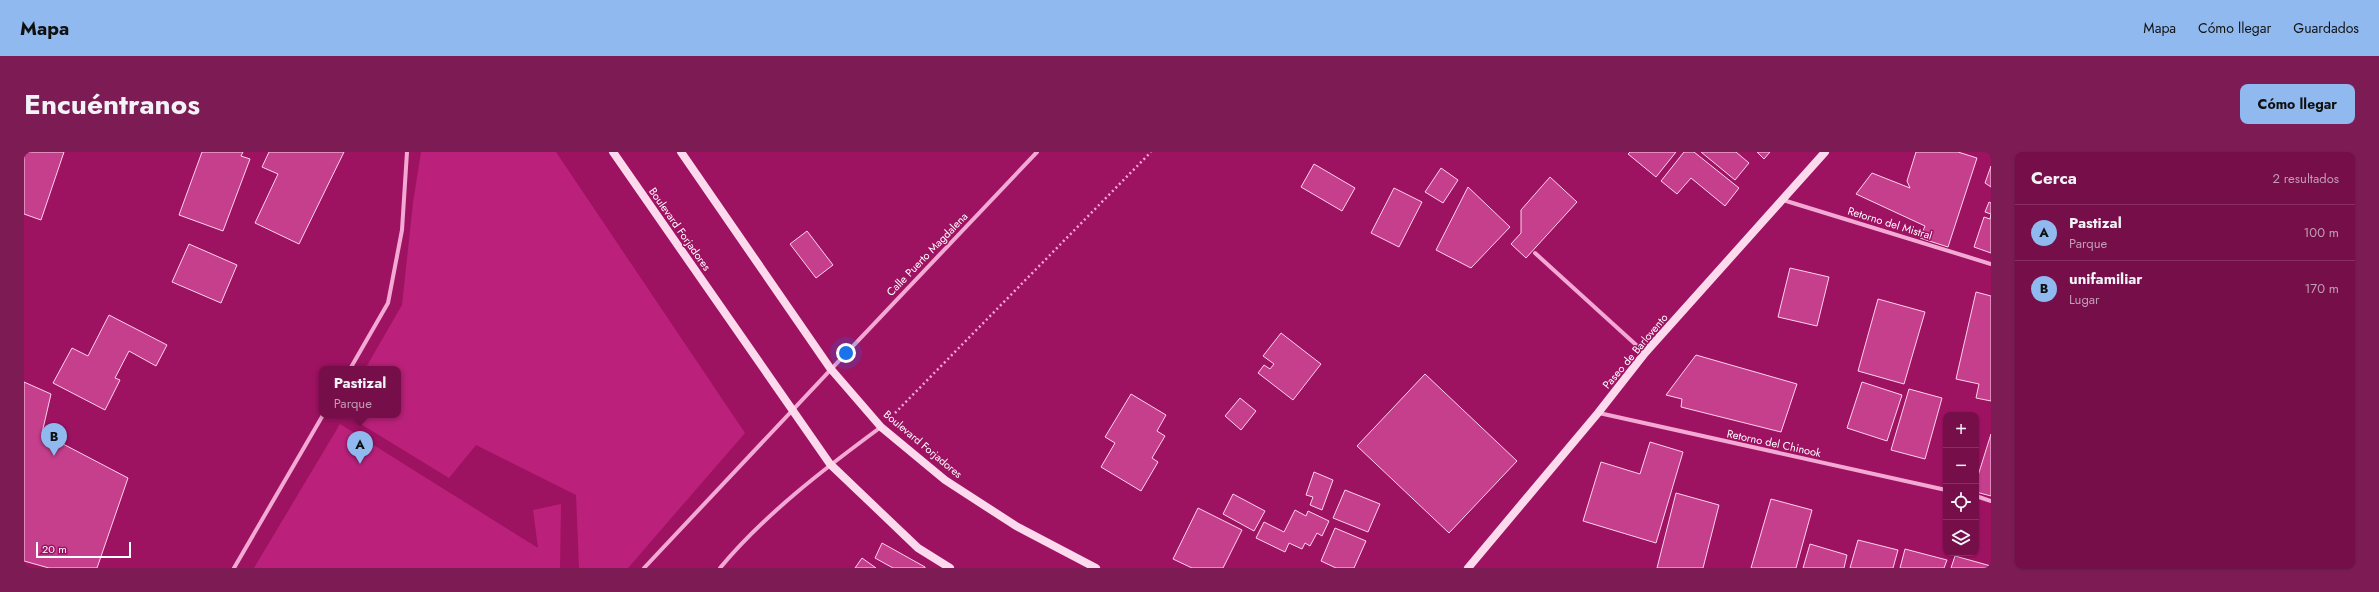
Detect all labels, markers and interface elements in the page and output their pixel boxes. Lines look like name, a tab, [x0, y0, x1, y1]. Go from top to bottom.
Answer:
text: Mapa	[20, 15, 69, 42]
text: Mapa	[2143, 18, 2176, 38]
text: Cómo llegar	[2198, 18, 2271, 38]
text: Guardados	[2293, 18, 2359, 38]
text: Encuéntranos	[24, 84, 200, 125]
button: Cómo llegar	[2240, 84, 2355, 124]
text: Cerca	[2031, 166, 2077, 190]
text: 2 resultados	[2273, 169, 2339, 188]
street label: Boulevard Forjadores	[645, 184, 715, 274]
street label: Retorno del Mistral	[1846, 203, 1934, 243]
street label: Calle Puerto Magdalena	[883, 208, 971, 300]
text: Pastizal	[2069, 212, 2122, 234]
text: A	[2039, 223, 2049, 242]
text: 100 m	[2304, 223, 2339, 242]
text: Parque	[2069, 234, 2107, 253]
text: unifamiliar	[2069, 268, 2143, 290]
text: B	[2040, 279, 2048, 298]
text: 170 m	[2304, 279, 2339, 298]
text: Lugar	[2069, 290, 2100, 309]
street label: Paseo de Barlovento	[1599, 310, 1671, 392]
your location	[836, 343, 856, 363]
popup	[319, 366, 401, 418]
text: Pastizal	[334, 372, 386, 394]
text: Parque	[334, 394, 372, 413]
street label: Boulevard Forjadores	[880, 406, 966, 482]
map controls	[1943, 412, 1979, 556]
button: +	[1943, 412, 1979, 448]
pin: B	[41, 423, 67, 456]
street label: Retorno del Chinook	[1725, 425, 1823, 461]
pin: A	[347, 431, 373, 464]
button: −	[1943, 448, 1979, 484]
button: locate	[1943, 484, 1979, 520]
button: layers	[1943, 520, 1979, 556]
scale bar	[36, 540, 131, 559]
text: 20 m	[42, 541, 67, 557]

